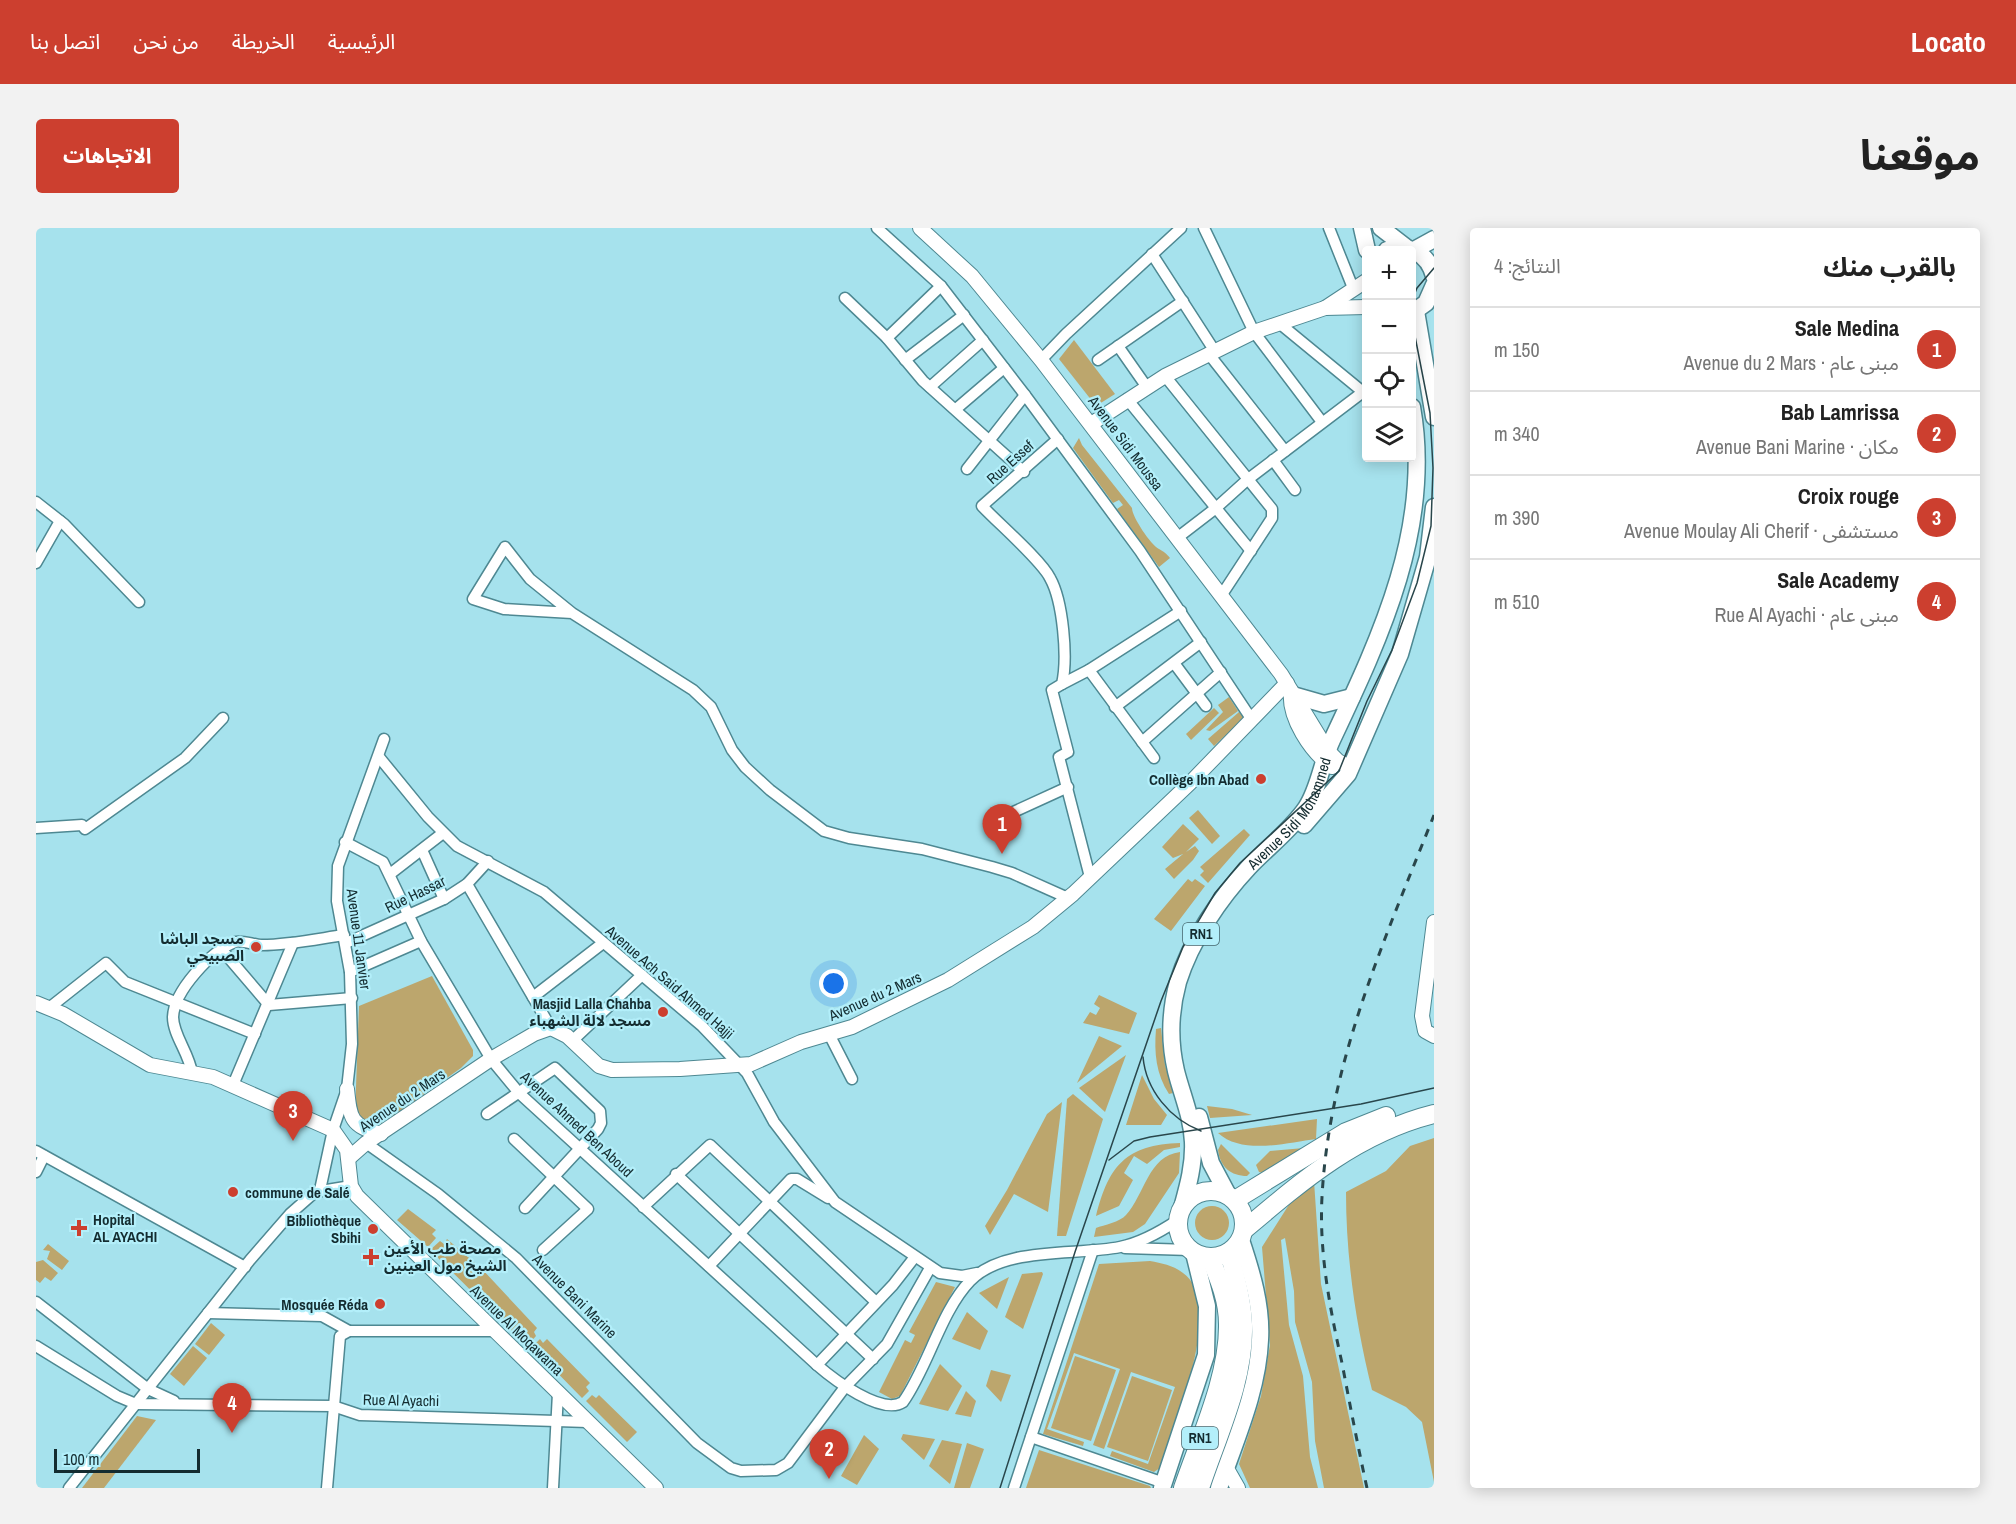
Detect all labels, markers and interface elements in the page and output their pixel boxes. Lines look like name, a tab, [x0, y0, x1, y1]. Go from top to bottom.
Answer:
text: Locato	[1911, 23, 1986, 61]
text: اتصل بنا	[30, 27, 100, 56]
text: من نحن	[133, 27, 199, 56]
text: الخريطة	[232, 27, 295, 56]
text: الرئيسية	[328, 27, 395, 56]
button: الاتجاهات	[36, 119, 179, 193]
text: موقعنا	[1860, 127, 1980, 183]
map controls	[1362, 246, 1416, 462]
button: +	[1362, 246, 1416, 300]
text: بالقرب منك	[1823, 249, 1956, 284]
text: النتائج: 4	[1494, 252, 1561, 279]
button: −	[1362, 300, 1416, 354]
text: Sale Medina	[1795, 313, 1899, 343]
text: 150 m	[1494, 336, 1540, 363]
text: 1	[1932, 336, 1941, 363]
text: مبنى عام · Avenue du 2 Mars	[1683, 349, 1899, 376]
button: locate	[1362, 354, 1416, 408]
street label: Avenue Sidi Moussa	[1083, 391, 1169, 495]
text: Bab Lamrissa	[1781, 397, 1899, 427]
button: layers	[1362, 408, 1416, 462]
text: 340 m	[1494, 420, 1540, 447]
text: 2	[1932, 420, 1941, 447]
text: مكان · Avenue Bani Marine	[1696, 433, 1899, 460]
street label: Rue Essef	[982, 435, 1039, 489]
text: Croix rouge	[1798, 481, 1899, 511]
text: 390 m	[1494, 504, 1540, 531]
text: 3	[1932, 504, 1941, 531]
text: مستشفى · Avenue Moulay Ali Cherif	[1624, 517, 1899, 544]
text: Sale Academy	[1777, 565, 1899, 595]
text: 510 m	[1494, 588, 1540, 615]
text: 4	[1932, 588, 1941, 615]
text: مبنى عام · Rue Al Ayachi	[1714, 601, 1899, 628]
street label: Avenue Sidi Mohammed	[1241, 755, 1335, 874]
place label: Collège Ibn Abad	[1149, 769, 1249, 790]
marker: Collège Ibn Abad	[1254, 772, 1268, 786]
pin: 1	[982, 804, 1022, 854]
street label: Rue Hassar	[381, 870, 449, 918]
street label: Avenue 11 Janvier	[341, 886, 376, 991]
street label: Avenue Ach Said Ahmed Hajji	[601, 920, 739, 1044]
road number: RN1	[1183, 923, 1219, 945]
place label: مسجد الباشا الصبيحي	[160, 928, 244, 967]
marker: مسجد الباشا الصبيحي	[249, 940, 263, 954]
street label: Avenue du 2 Mars	[824, 966, 925, 1026]
your location	[819, 969, 848, 998]
place label: Masjid Lalla Chahba مسجد لالة الشهباء	[530, 993, 651, 1031]
marker: Masjid Lalla Chahba مسجد لالة الشهباء	[656, 1005, 670, 1019]
street label: Avenue du 2 Mars	[354, 1063, 449, 1137]
street label: Avenue Ahmed Ben Aboud	[515, 1066, 638, 1182]
pin: 3	[274, 1092, 312, 1141]
place label: commune de Salé	[245, 1182, 350, 1203]
marker: commune de Salé	[226, 1185, 240, 1199]
place label: Hopital AL AYACHI	[93, 1209, 157, 1247]
place label: Bibliothèque Sbihi	[287, 1210, 361, 1248]
marker: Hopital AL AYACHI	[70, 1219, 88, 1237]
marker: Bibliothèque Sbihi	[366, 1222, 380, 1236]
place label: مصحة طب الأعين الشيخ مول العينين	[384, 1238, 507, 1277]
marker: مصحة طب الأعين الشيخ مول العينين	[362, 1248, 380, 1266]
street label: Avenue Bani Marine	[527, 1248, 622, 1343]
street label: Avenue Al Moqawama	[465, 1279, 568, 1380]
place label: Mosquée Réda	[281, 1294, 368, 1315]
marker: Mosquée Réda	[373, 1297, 387, 1311]
pin: 4	[212, 1384, 252, 1433]
street label: Rue Al Ayachi	[363, 1389, 439, 1411]
road number: RN1	[1182, 1427, 1218, 1449]
pin: 2	[810, 1430, 848, 1479]
scale bar	[54, 1446, 200, 1474]
text: 100 m	[63, 1448, 99, 1470]

